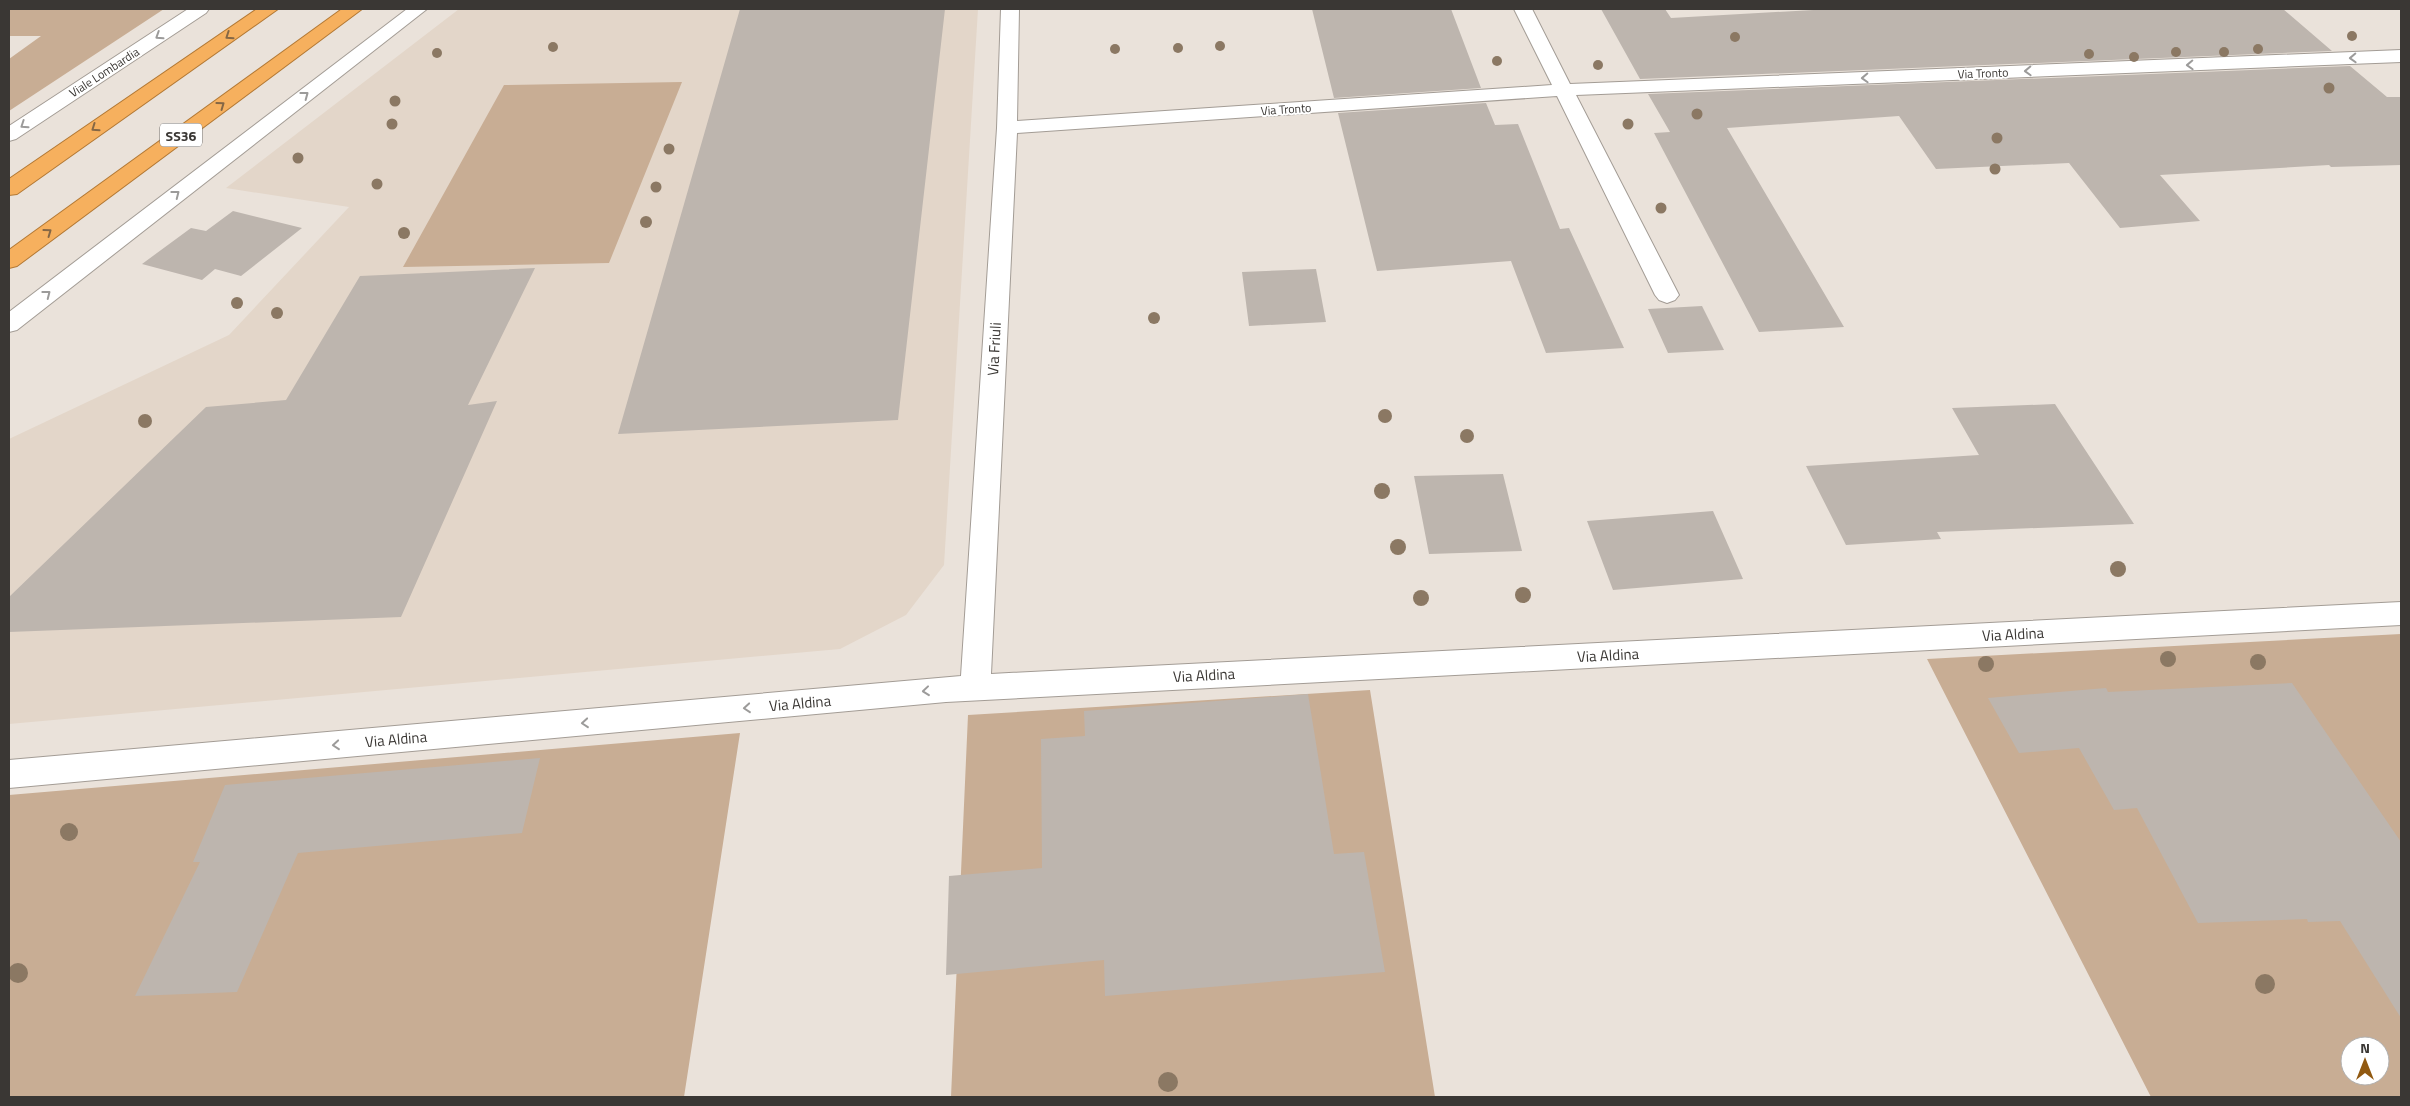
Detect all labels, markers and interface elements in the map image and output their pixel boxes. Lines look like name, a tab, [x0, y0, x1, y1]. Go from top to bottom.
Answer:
one-way arrow	[156, 29, 165, 39]
one-way arrow	[225, 30, 235, 39]
street label: Viale Lombardia	[65, 42, 143, 102]
one-way arrow	[2348, 52, 2356, 63]
one-way arrow	[2186, 59, 2194, 70]
street label: Via Tronto	[1957, 63, 2009, 83]
one-way arrow	[2024, 66, 2032, 77]
one-way arrow	[1861, 73, 1869, 83]
one-way arrow	[299, 93, 308, 101]
street label: Via Tronto	[1260, 98, 1312, 120]
one-way arrow	[215, 102, 225, 111]
one-way arrow	[20, 119, 29, 128]
one-way arrow	[91, 122, 101, 131]
road number: SS36	[160, 124, 202, 146]
one-way arrow	[170, 192, 179, 200]
one-way arrow	[42, 230, 51, 238]
one-way arrow	[41, 291, 50, 299]
street label: Via Friuli	[981, 322, 1007, 376]
street label: Via Aldina	[1981, 621, 2045, 647]
street label: Via Aldina	[1576, 642, 1640, 668]
street label: Via Aldina	[1172, 662, 1236, 688]
one-way arrow	[922, 685, 930, 696]
street label: Via Aldina	[768, 689, 832, 717]
one-way arrow	[743, 703, 751, 714]
one-way arrow	[581, 717, 589, 728]
street label: Via Aldina	[364, 725, 428, 753]
one-way arrow	[332, 739, 340, 750]
north arrow	[2340, 1036, 2390, 1086]
text: N	[2360, 1037, 2370, 1058]

